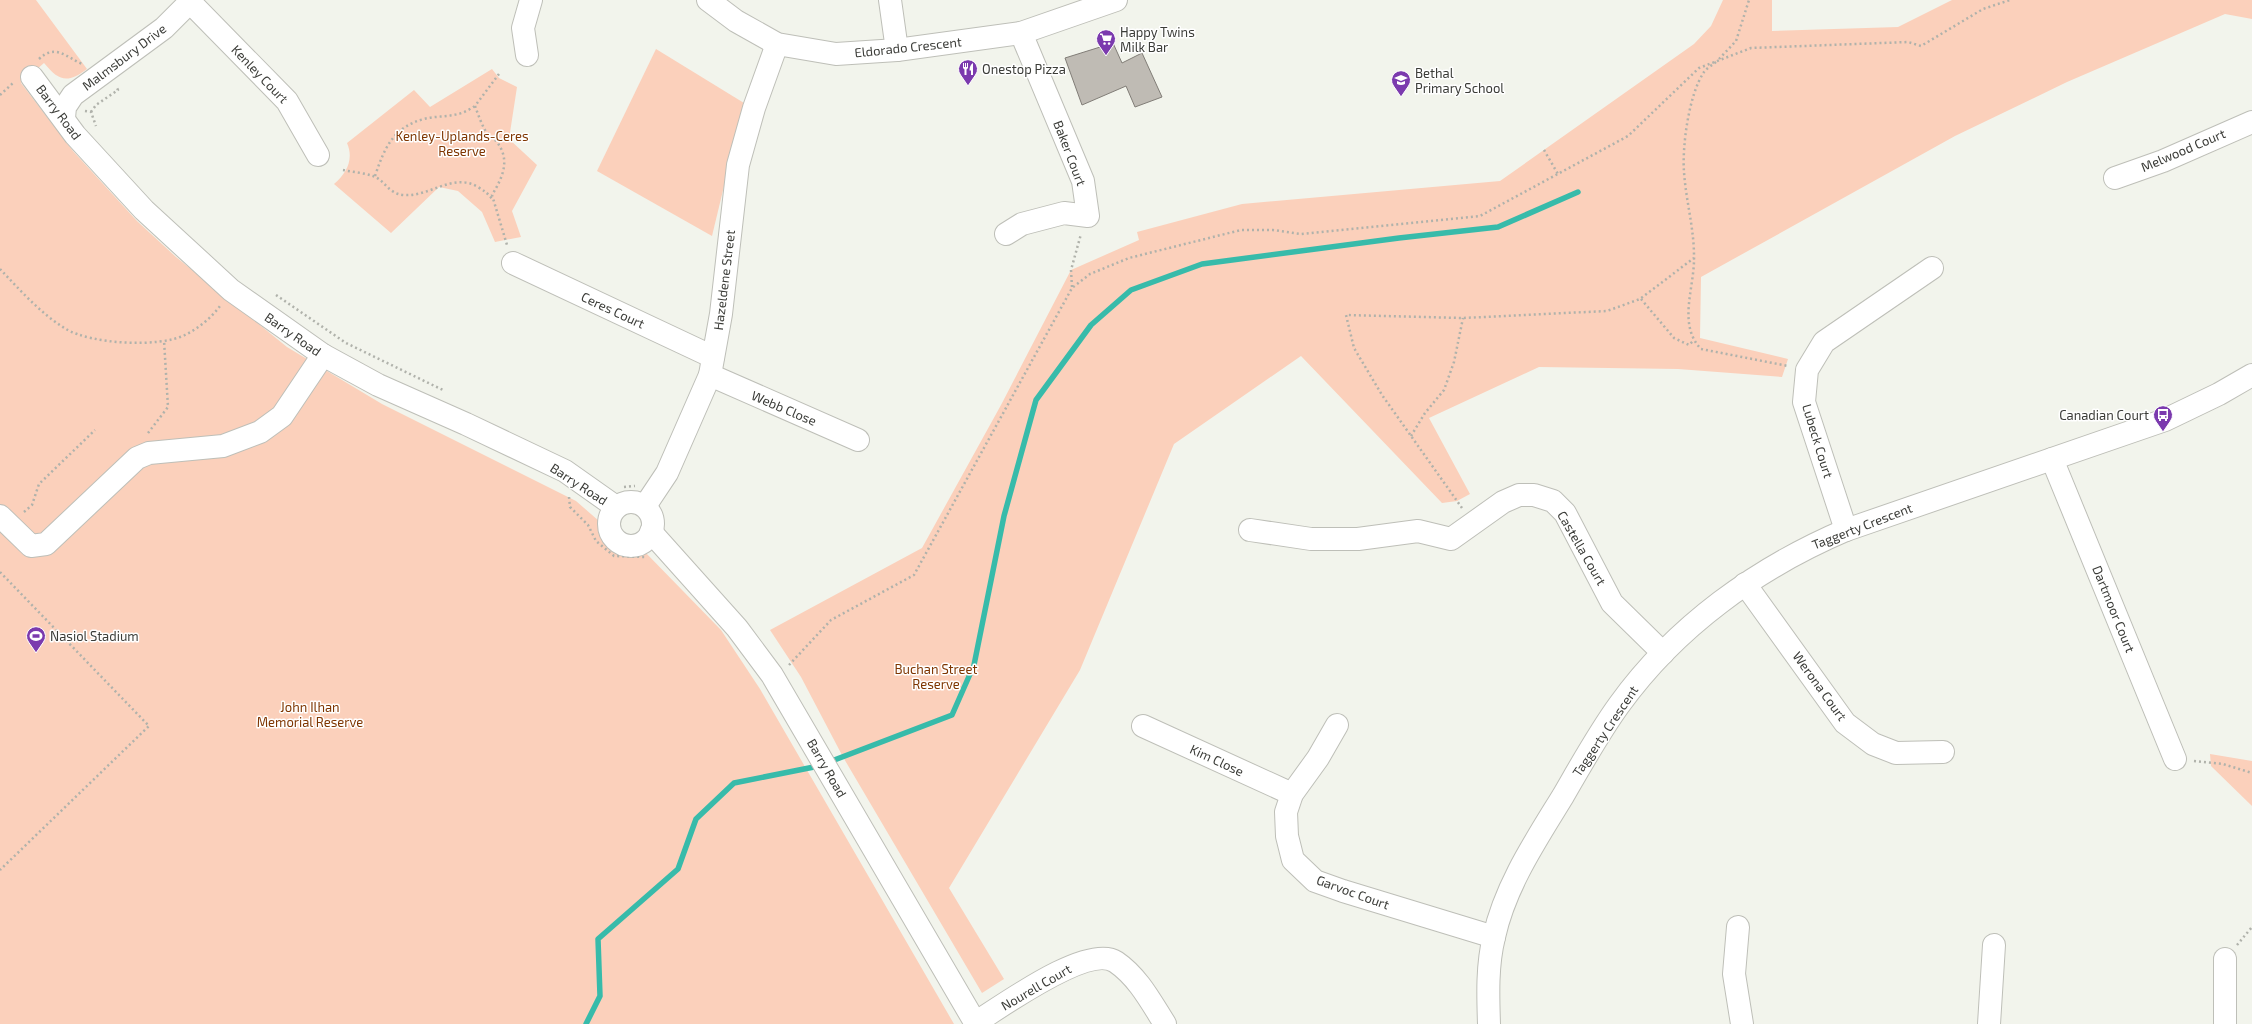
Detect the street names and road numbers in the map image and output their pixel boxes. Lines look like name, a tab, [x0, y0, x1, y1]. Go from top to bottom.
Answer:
street label: Malmsbury Drive	[79, 20, 169, 94]
street label: Eldorado Crescent	[854, 33, 963, 61]
street label: Kenley Court	[228, 42, 292, 106]
street label: Barry Road	[33, 81, 85, 143]
street label: Baker Court	[1050, 118, 1090, 188]
street label: Melwood Court	[2138, 125, 2228, 175]
street label: Hazeldene Street	[710, 229, 738, 331]
street label: Ceres Court	[579, 288, 647, 332]
street label: Barry Road	[262, 309, 324, 359]
street label: Webb Close	[749, 387, 819, 429]
street label: Lubeck Court	[1799, 402, 1837, 480]
street label: Barry Road	[547, 460, 611, 508]
street label: Taggerty Crescent	[1810, 499, 1915, 553]
street label: Castella Court	[1554, 508, 1610, 588]
street label: Dartmoor Court	[2089, 563, 2139, 655]
street label: Werona Court	[1790, 648, 1850, 724]
street label: Taggerty Crescent	[1569, 682, 1641, 780]
street label: Barry Road	[804, 736, 850, 800]
street label: Kim Close	[1188, 741, 1246, 779]
street label: Garvoc Court	[1314, 871, 1392, 913]
street label: Nourell Court	[998, 960, 1074, 1014]

